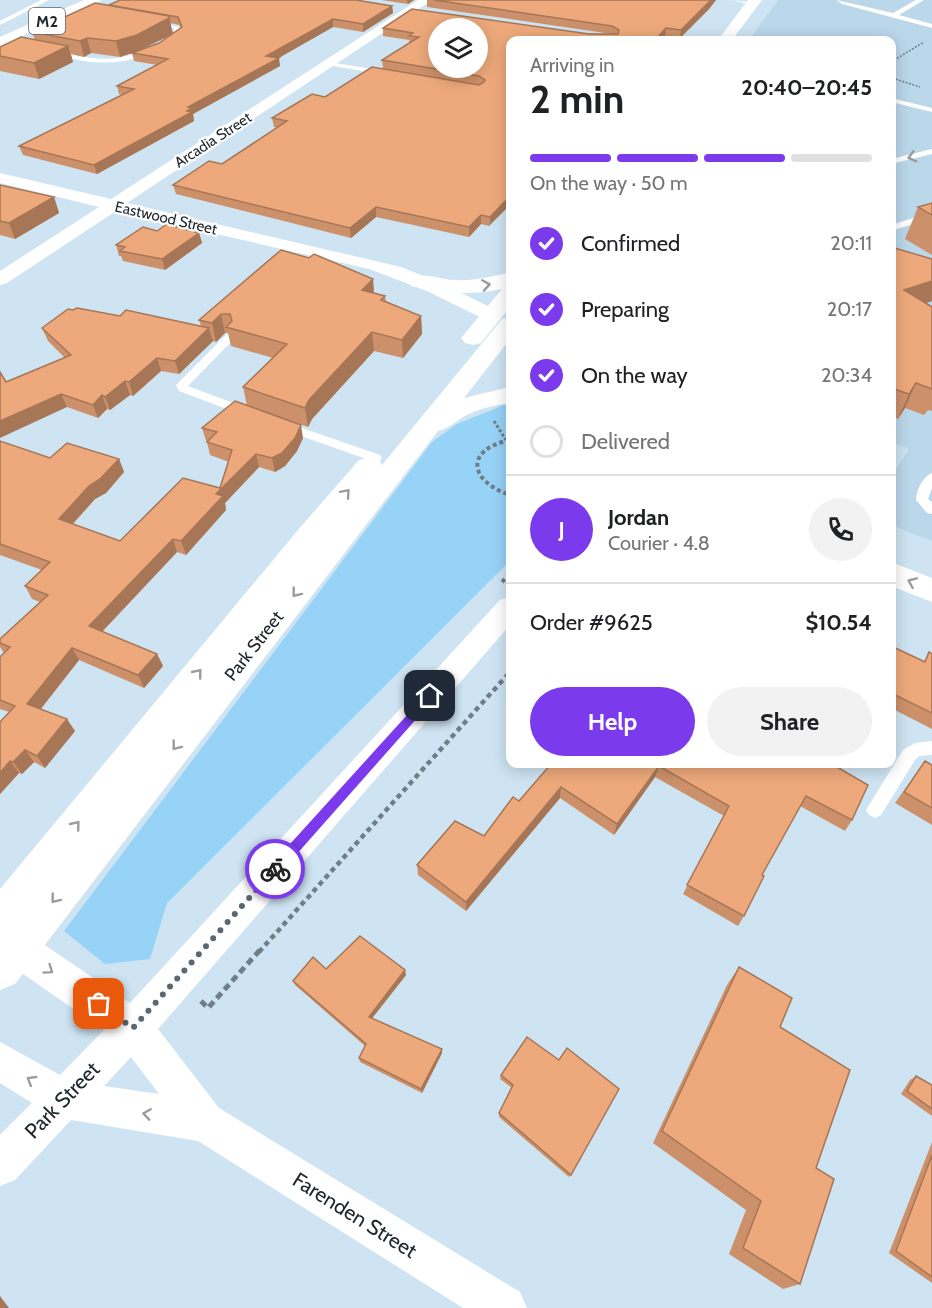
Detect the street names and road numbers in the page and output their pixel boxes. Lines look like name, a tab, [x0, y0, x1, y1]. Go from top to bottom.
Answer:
road number: M2	[29, 8, 65, 34]
street label: Arcadia Street	[171, 108, 255, 172]
street label: Eastwood Street	[113, 197, 219, 239]
street label: Park Street	[220, 607, 288, 685]
street label: Park Street	[19, 1057, 105, 1143]
street label: Farenden Street	[288, 1167, 422, 1263]

